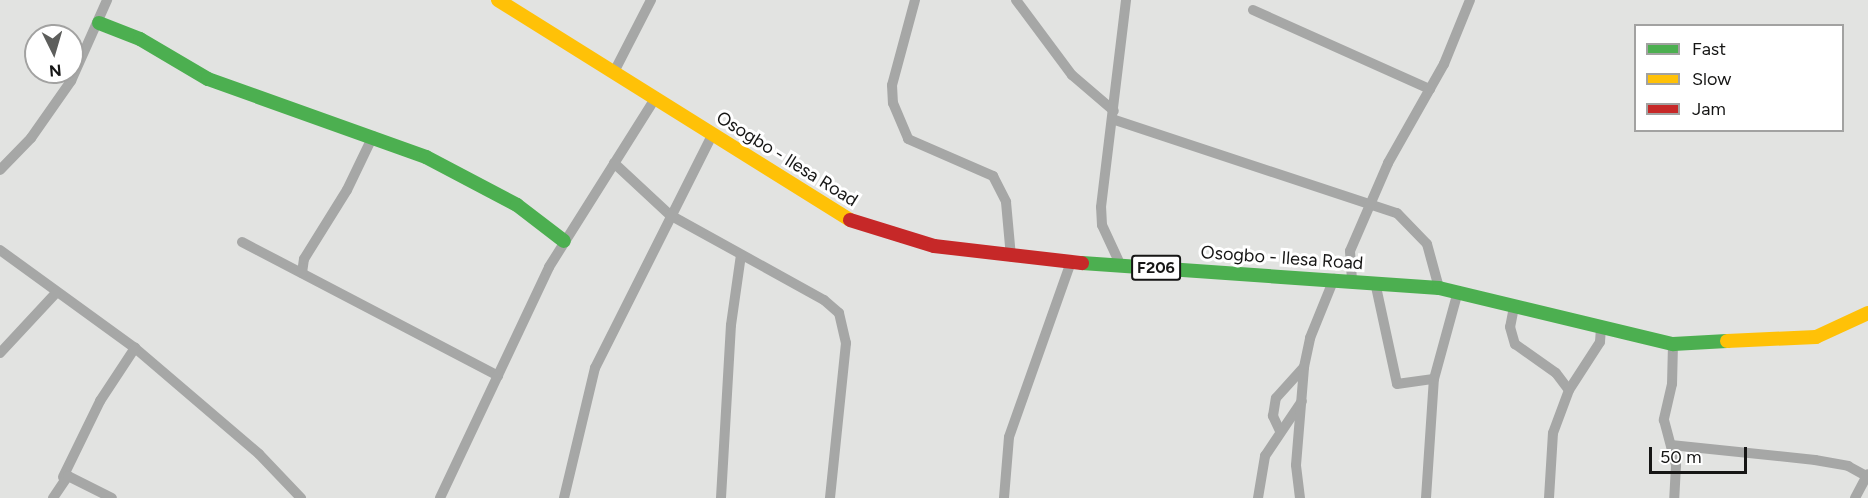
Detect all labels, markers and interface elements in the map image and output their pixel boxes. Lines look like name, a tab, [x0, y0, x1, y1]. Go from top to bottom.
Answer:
north arrow	[24, 24, 84, 84]
legend	[1634, 24, 1844, 132]
text: Fast	[1692, 38, 1726, 60]
text: N	[48, 60, 62, 80]
text: Slow	[1692, 68, 1731, 90]
text: Jam	[1692, 98, 1726, 120]
street label: Osogbo - Ilesa Road	[712, 107, 862, 211]
street label: Osogbo - Ilesa Road	[1200, 242, 1364, 274]
road number: F206	[1130, 255, 1182, 281]
scale bar	[1652, 435, 1750, 473]
text: 50 m	[1660, 446, 1702, 468]

